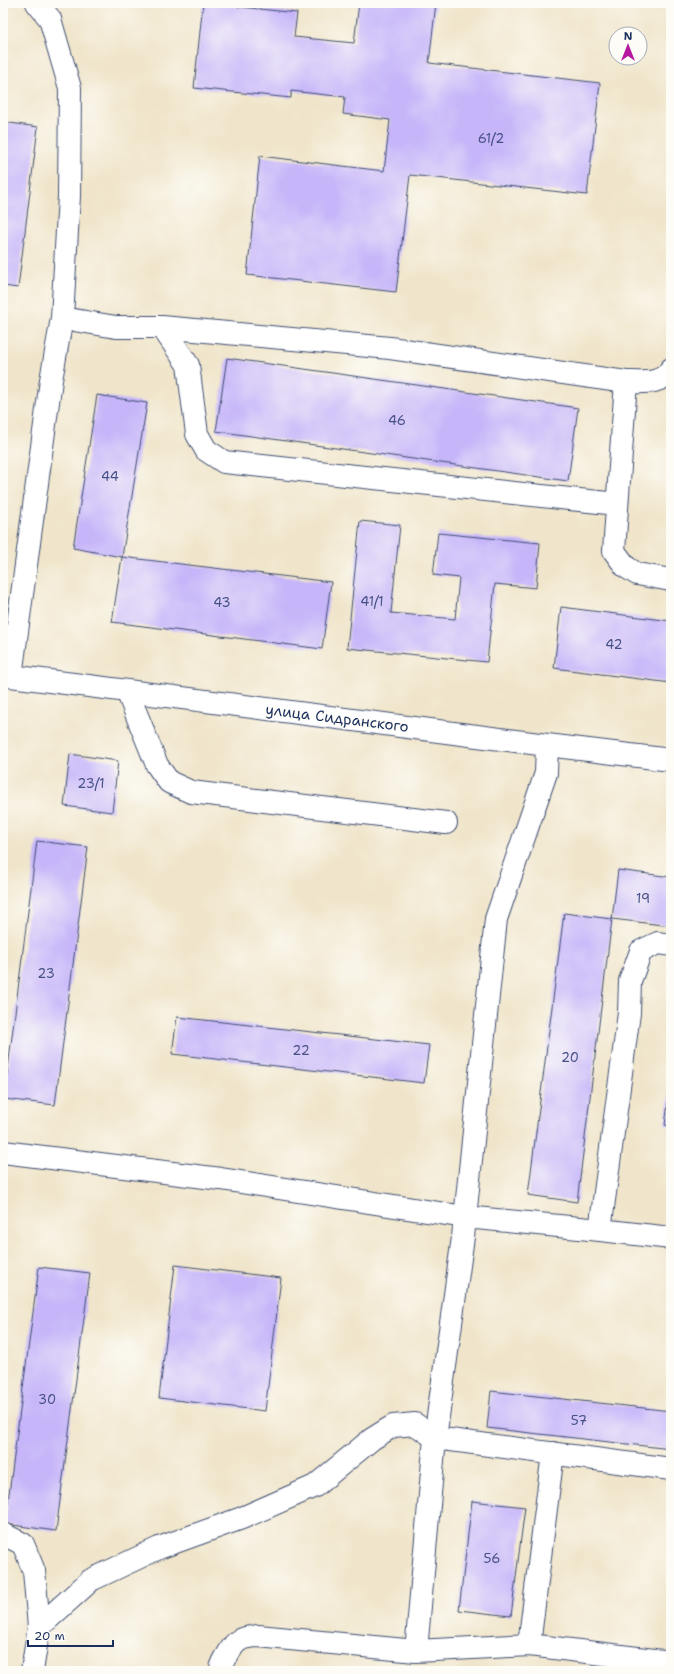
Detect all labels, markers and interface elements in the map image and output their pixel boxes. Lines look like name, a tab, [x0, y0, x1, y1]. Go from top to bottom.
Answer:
north arrow	[608, 26, 648, 66]
text: N	[624, 29, 633, 44]
house number: 61/2	[478, 130, 504, 147]
house number: 46	[388, 412, 406, 429]
house number: 44	[101, 468, 119, 485]
house number: 41/1	[360, 593, 384, 610]
house number: 43	[213, 594, 231, 611]
house number: 42	[605, 636, 623, 653]
street label: улица Сидранского	[264, 699, 410, 737]
house number: 23/1	[77, 775, 105, 792]
house number: 19	[636, 890, 650, 907]
house number: 23	[37, 965, 55, 982]
house number: 22	[292, 1042, 310, 1059]
house number: 20	[561, 1049, 579, 1066]
house number: 30	[38, 1391, 56, 1408]
house number: 57	[571, 1412, 587, 1429]
house number: 56	[484, 1550, 500, 1567]
scale bar	[28, 1622, 113, 1648]
text: 20 m	[34, 1628, 65, 1644]

